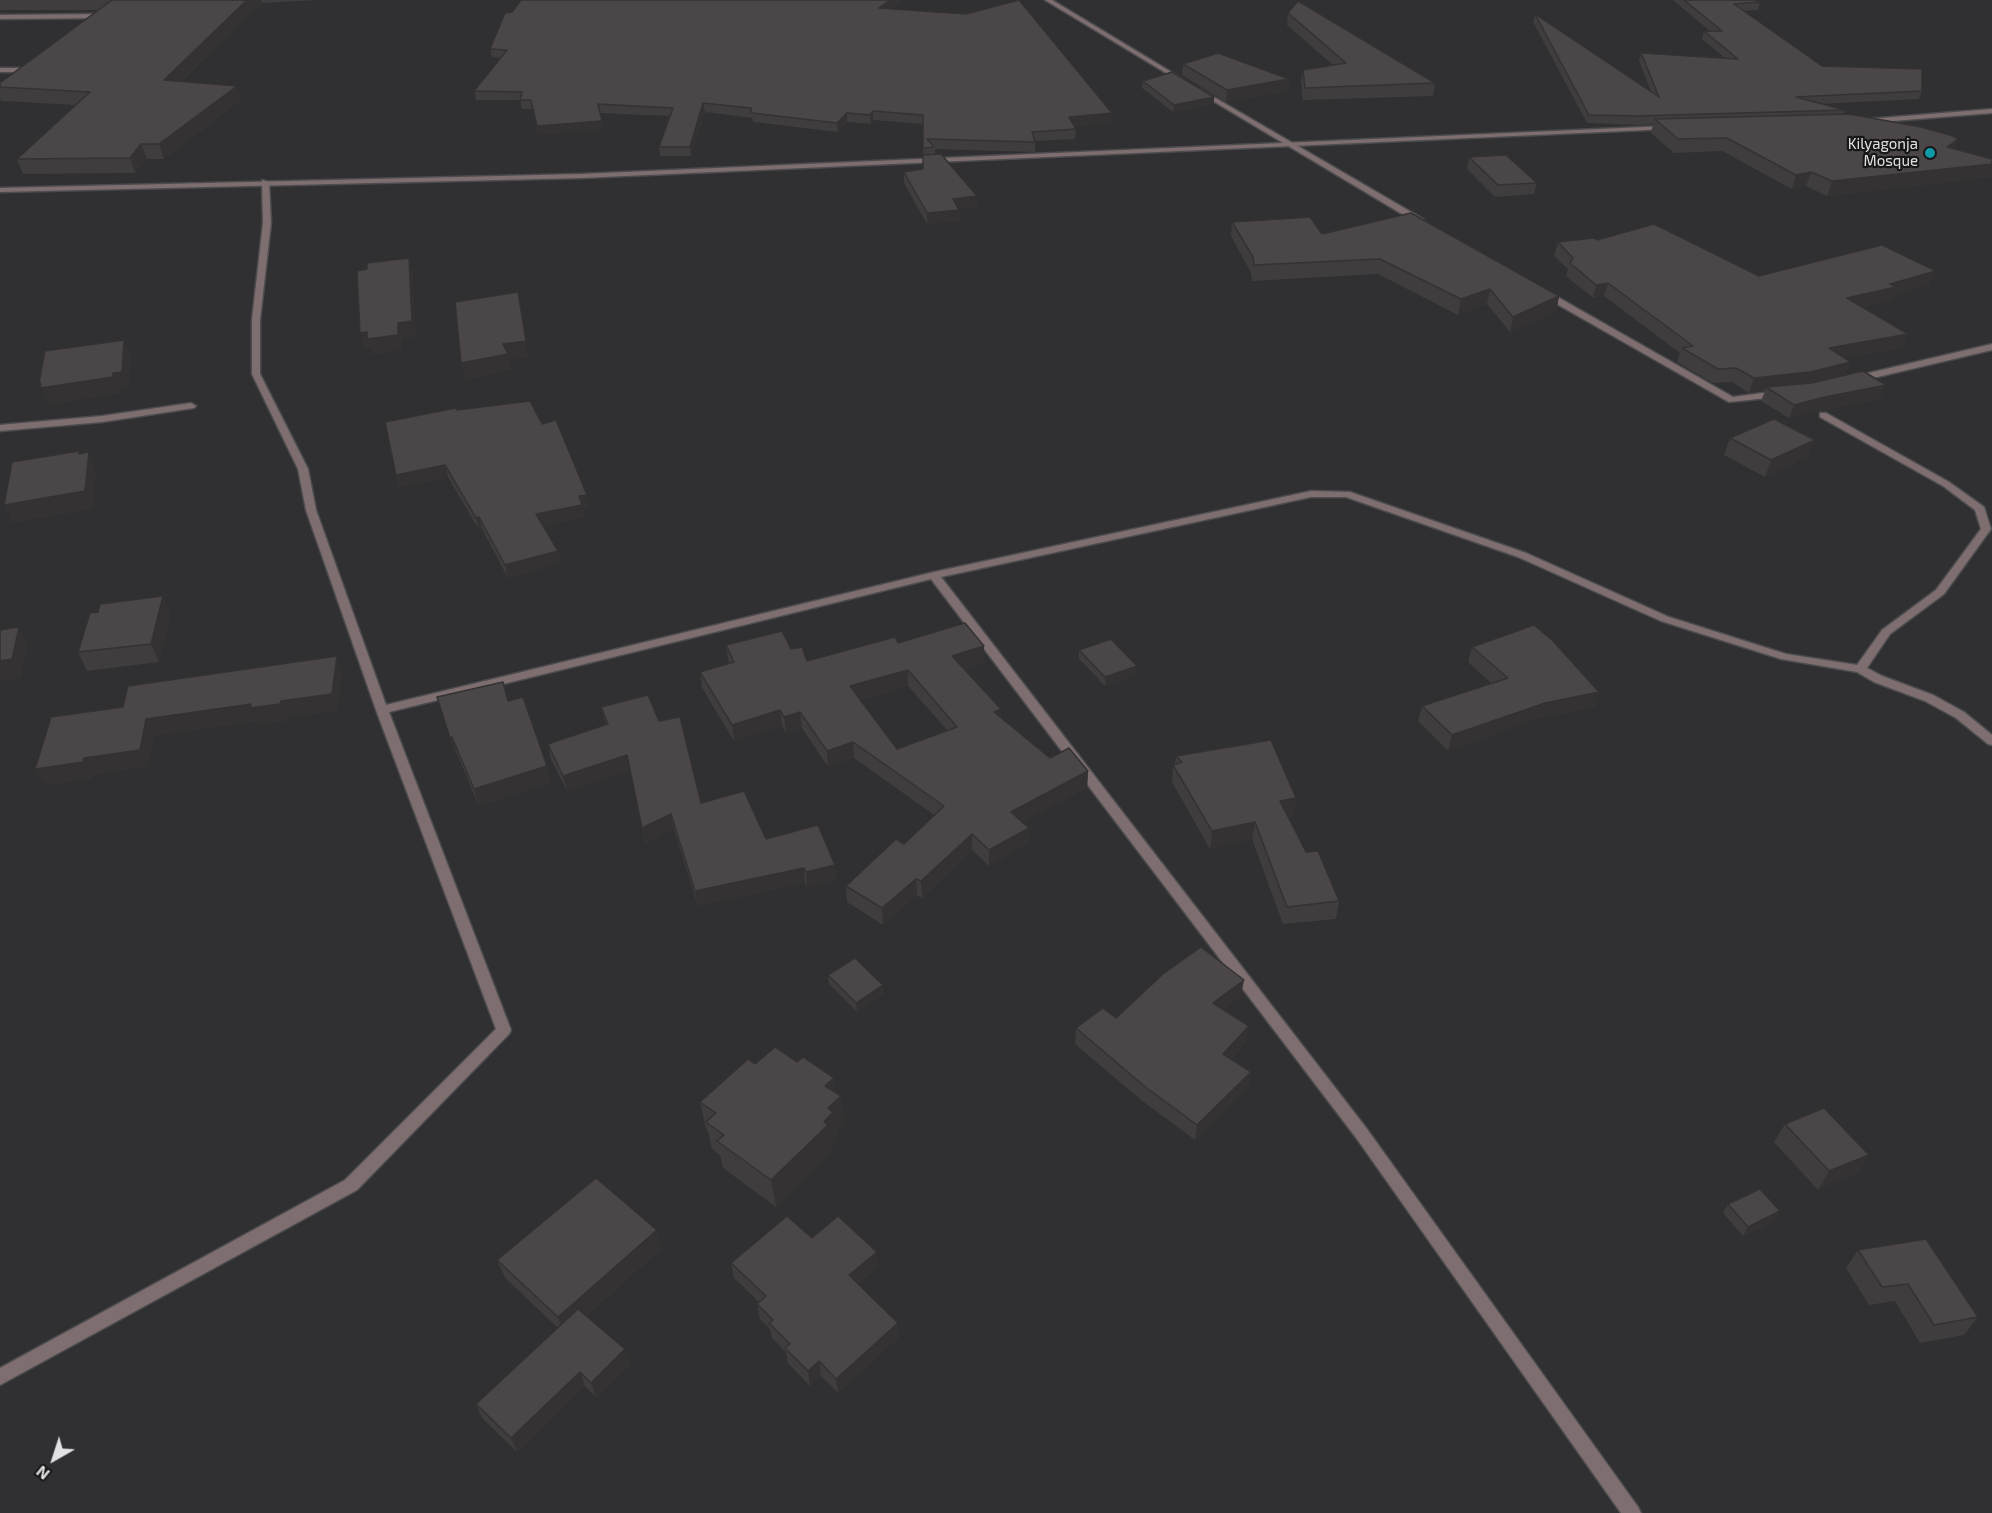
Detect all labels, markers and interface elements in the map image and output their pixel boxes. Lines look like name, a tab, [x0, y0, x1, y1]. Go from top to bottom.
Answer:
place label: Kilyagonja Mosque	[1848, 135, 1918, 170]
marker: Kilyagonja Mosque	[1923, 146, 1937, 160]
north arrow	[24, 1429, 84, 1489]
text: N	[32, 1462, 53, 1484]

